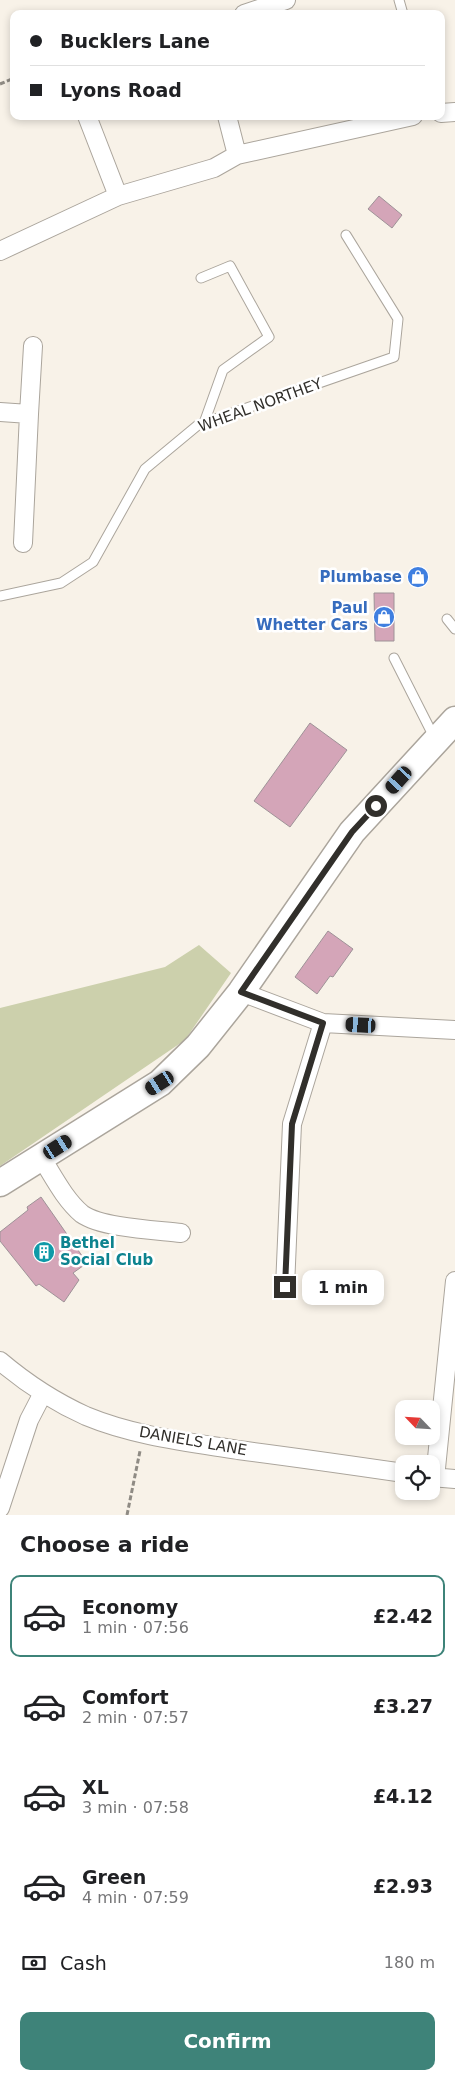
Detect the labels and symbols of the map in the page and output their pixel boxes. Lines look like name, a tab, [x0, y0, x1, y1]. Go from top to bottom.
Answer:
street label: WHEAL NORTHEY	[196, 374, 325, 436]
shop icon: Plumbase	[406, 565, 430, 589]
place label: Plumbase	[320, 568, 402, 586]
place label: Paul Whetter Cars	[256, 599, 368, 634]
shop icon: Paul Whetter Cars	[372, 605, 396, 629]
car	[383, 764, 414, 796]
route start	[365, 795, 387, 817]
car	[345, 1017, 376, 1033]
car	[143, 1069, 176, 1097]
car	[41, 1133, 74, 1161]
place label: Bethel Social Club	[60, 1234, 153, 1269]
building icon: Bethel Social Club	[32, 1240, 56, 1264]
callout: 1 min	[302, 1270, 385, 1304]
route end	[274, 1276, 296, 1298]
north arrow	[395, 1400, 440, 1445]
street label: DANIELS LANE	[138, 1423, 248, 1459]

